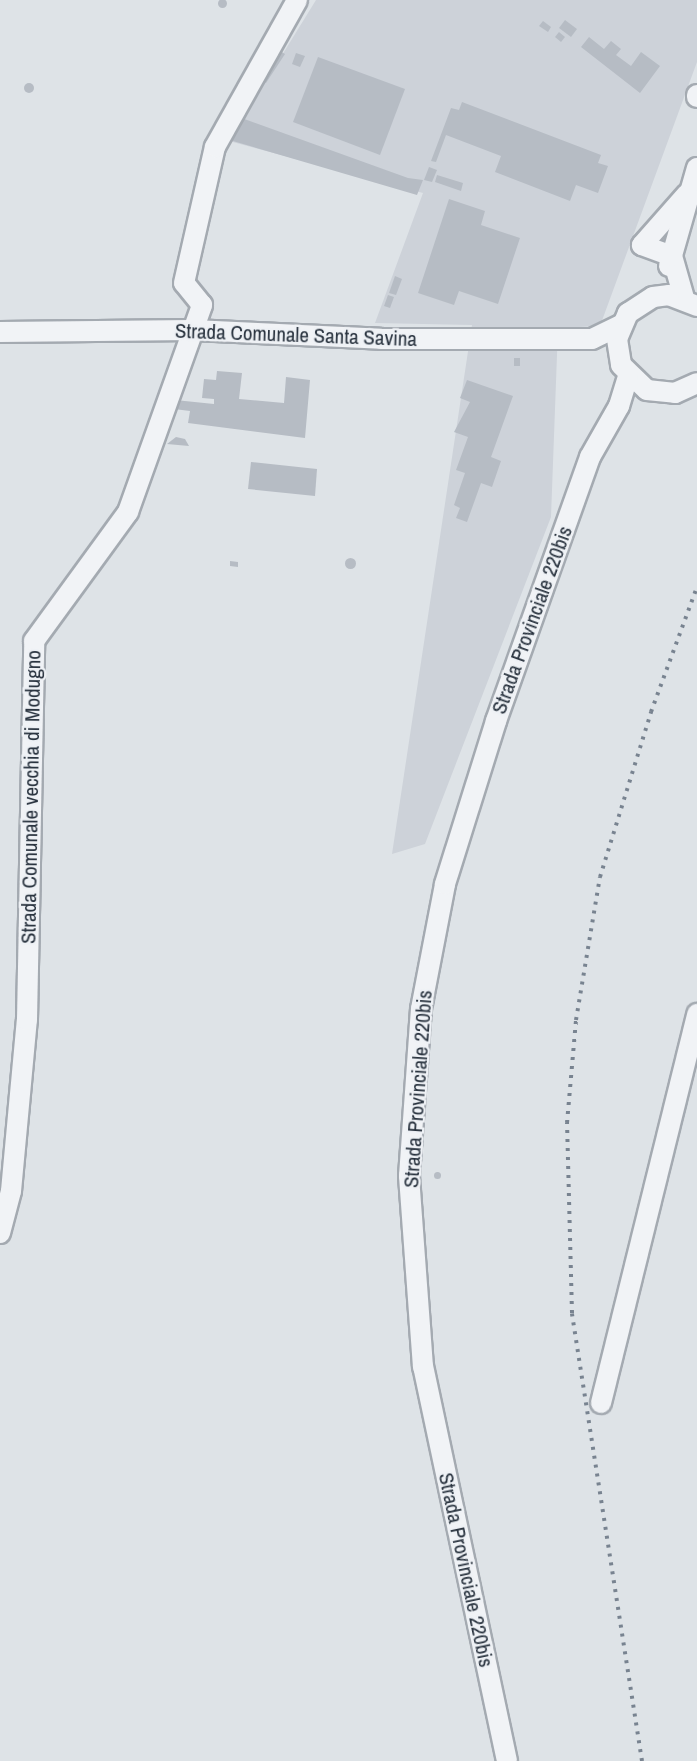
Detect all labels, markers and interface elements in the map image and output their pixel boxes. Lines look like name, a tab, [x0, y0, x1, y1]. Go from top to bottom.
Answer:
street label: Strada Comunale Santa Savina	[175, 318, 417, 352]
street label: Strada Provinciale 220bis	[486, 523, 578, 717]
street label: Strada Comunale vecchia di Modugno	[16, 650, 46, 944]
street label: Strada Provinciale 220bis	[399, 989, 437, 1189]
street label: Strada Provinciale 220bis	[433, 1470, 499, 1670]

